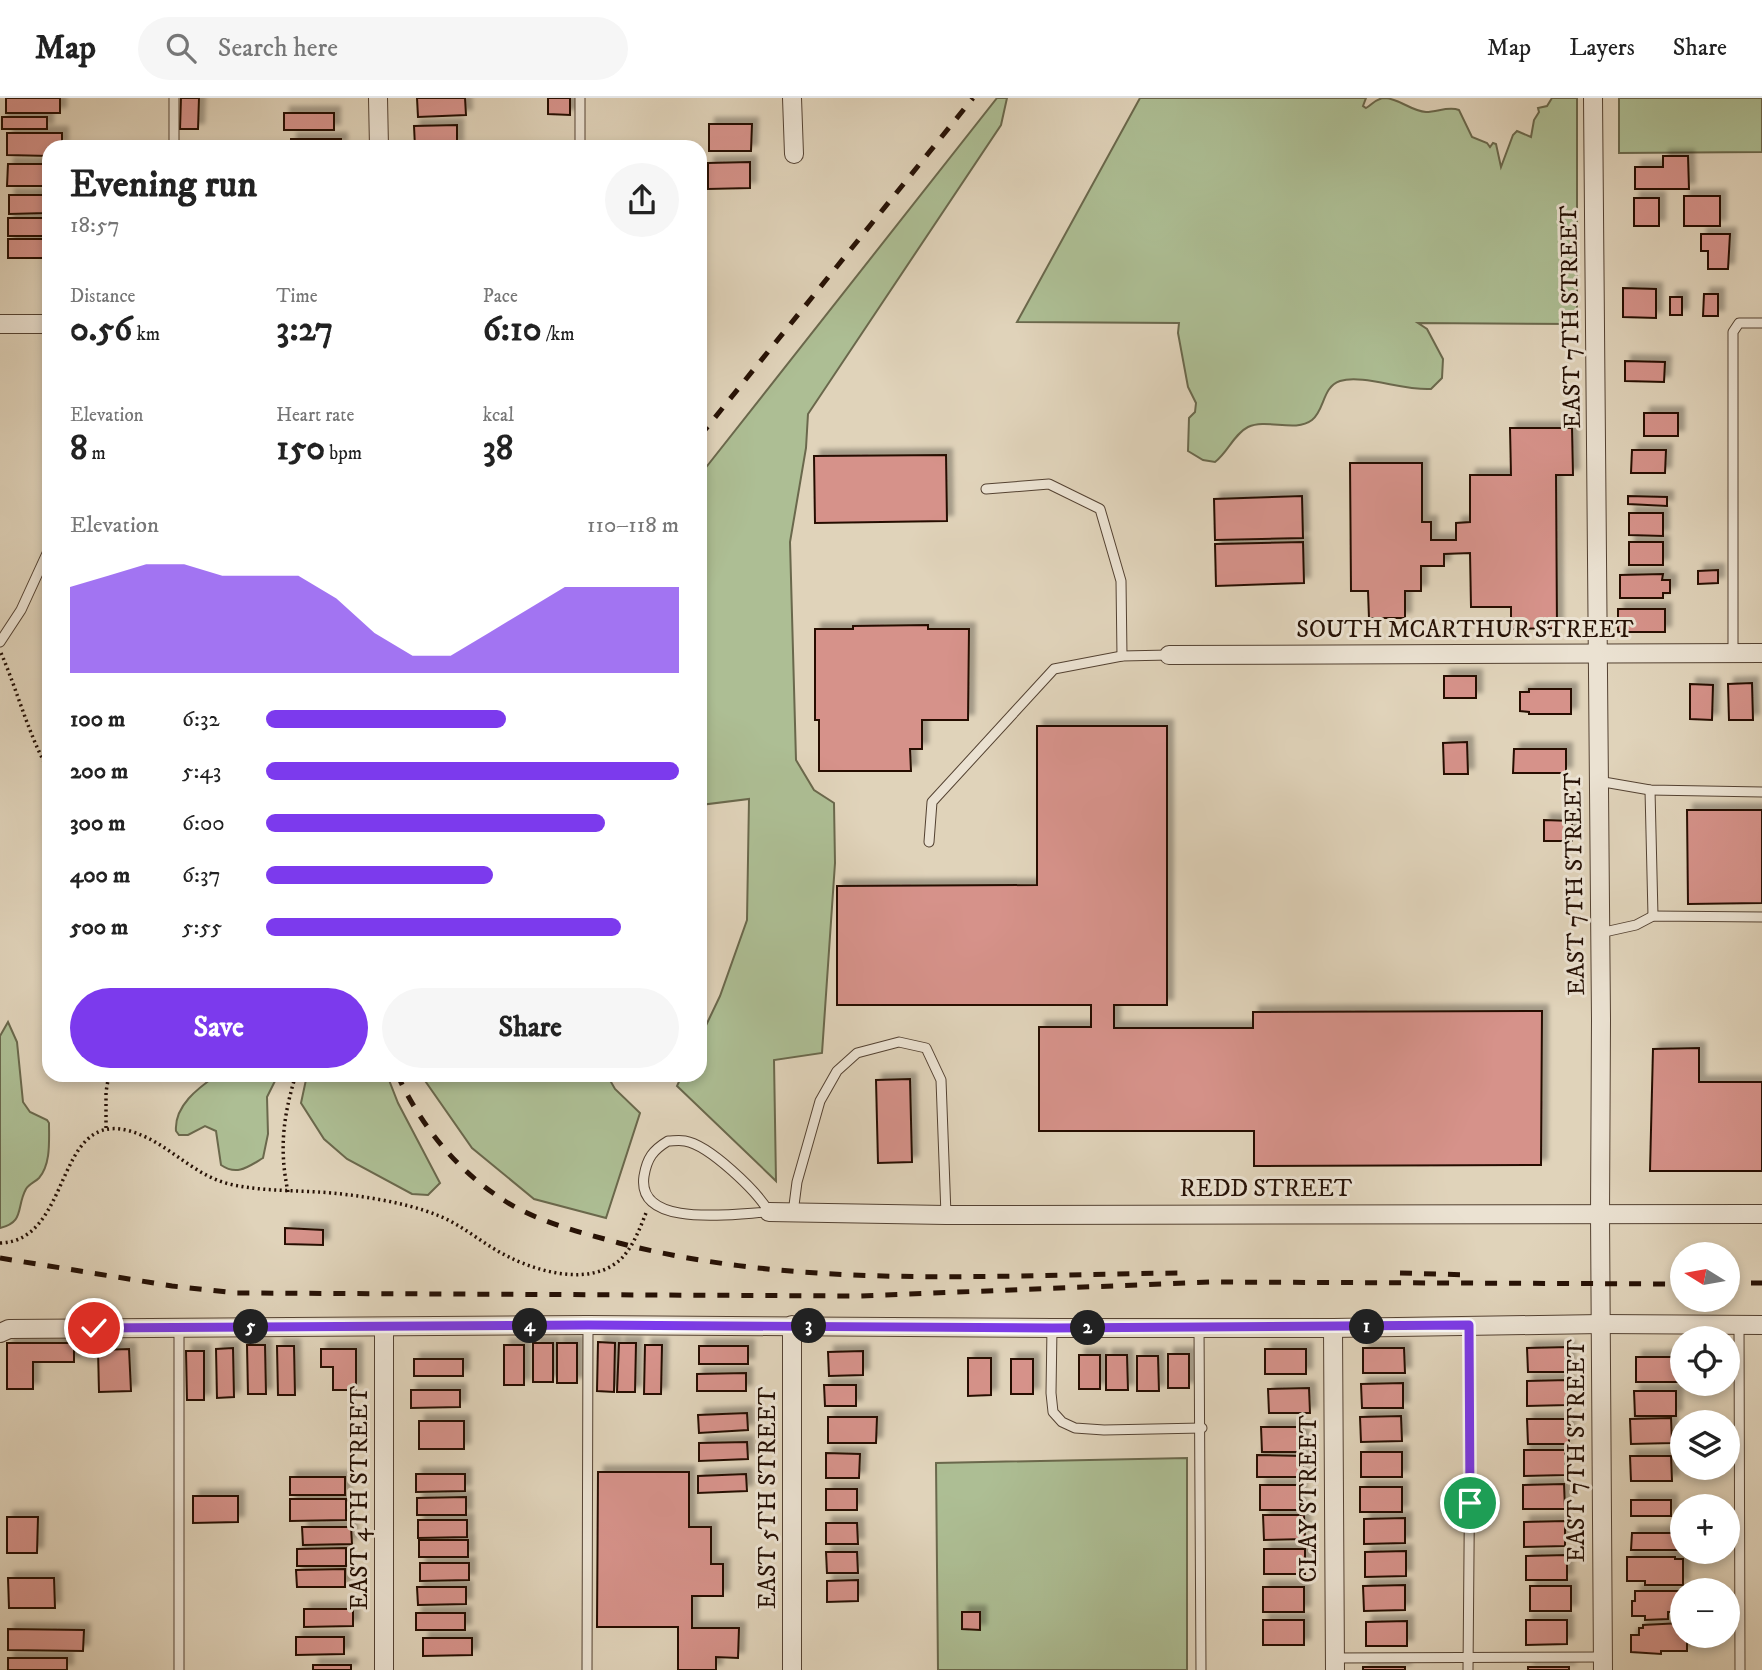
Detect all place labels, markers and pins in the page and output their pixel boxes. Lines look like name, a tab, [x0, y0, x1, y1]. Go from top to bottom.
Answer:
pin	[64, 1298, 124, 1358]
pin: 4	[512, 1308, 548, 1344]
pin: 3	[792, 1308, 826, 1344]
pin: 5	[233, 1310, 268, 1344]
pin: 2	[1070, 1310, 1106, 1346]
pin: 1	[1350, 1310, 1384, 1344]
pin	[1440, 1473, 1500, 1533]

